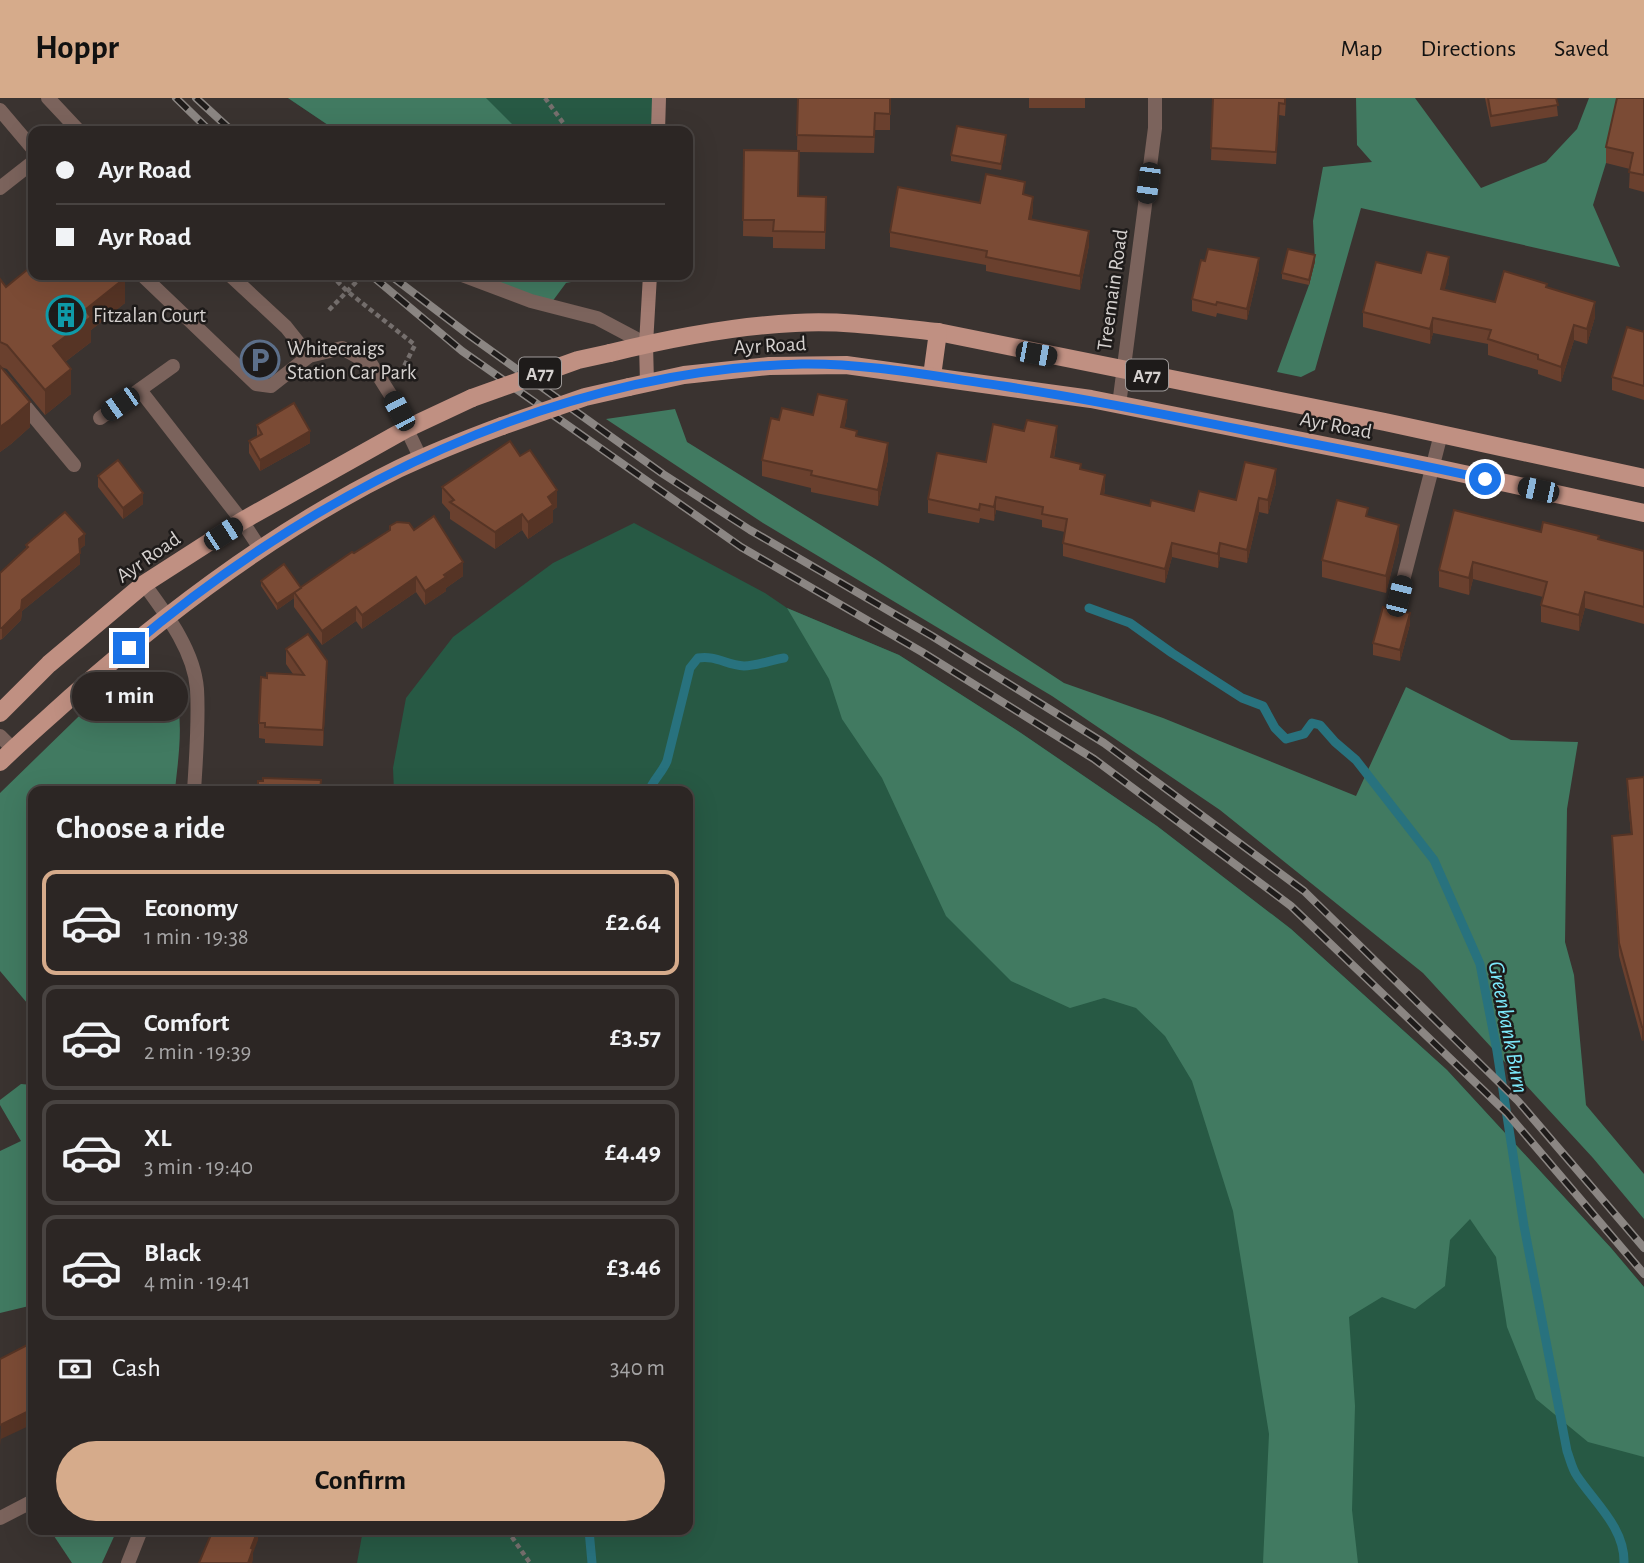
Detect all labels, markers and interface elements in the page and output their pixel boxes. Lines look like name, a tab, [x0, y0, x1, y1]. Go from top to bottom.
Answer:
text: Hoppr	[35, 32, 119, 65]
text: Map	[1340, 37, 1382, 61]
text: Directions	[1420, 37, 1516, 61]
text: Saved	[1554, 37, 1609, 61]
text: Ayr Road	[98, 157, 191, 183]
car	[1135, 161, 1162, 205]
text: Ayr Road	[98, 224, 191, 250]
street label: Treemain Road	[1094, 228, 1131, 352]
building icon: Fitzalan Court	[45, 294, 87, 336]
place label: Fitzalan Court	[93, 305, 206, 326]
street label: Ayr Road	[733, 333, 807, 358]
place label: Whitecraigs Station Car Park	[287, 338, 417, 383]
parking icon: Whitecraigs Station Car Park	[239, 339, 281, 381]
car	[1014, 340, 1059, 368]
road number: A77	[519, 358, 561, 388]
road number: A77	[1126, 360, 1168, 390]
car	[97, 383, 144, 425]
car	[380, 388, 419, 434]
street label: Ayr Road	[1298, 408, 1374, 443]
route start	[1469, 463, 1501, 495]
car	[1516, 475, 1561, 505]
car	[200, 514, 247, 554]
street label: Ayr Road	[112, 528, 184, 587]
car	[1384, 573, 1415, 619]
route end	[113, 632, 145, 664]
callout: 1 min	[71, 672, 187, 722]
text: 1 min	[106, 685, 154, 708]
text: Choose a ride	[56, 812, 225, 844]
icon: car	[60, 891, 123, 954]
text: Economy	[144, 895, 238, 921]
text: £2.64	[606, 909, 661, 935]
text: 1 min · 19:38	[144, 926, 249, 949]
water label: Greenbank Burn	[1483, 959, 1532, 1095]
icon: car	[60, 1006, 123, 1069]
text: Comfort	[144, 1010, 229, 1036]
text: £3.57	[610, 1024, 661, 1050]
text: 2 min · 19:39	[144, 1041, 251, 1064]
icon: car	[60, 1121, 123, 1184]
text: XL	[144, 1125, 171, 1151]
text: £4.49	[605, 1139, 661, 1165]
text: 3 min · 19:40	[144, 1156, 253, 1179]
icon: car	[60, 1236, 123, 1299]
text: Black	[144, 1240, 201, 1266]
text: £3.46	[607, 1254, 661, 1280]
text: 4 min · 19:41	[144, 1271, 251, 1294]
icon: cash	[56, 1350, 94, 1388]
text: Cash	[112, 1355, 161, 1381]
text: 340 m	[610, 1357, 665, 1380]
button: Confirm	[56, 1441, 665, 1521]

